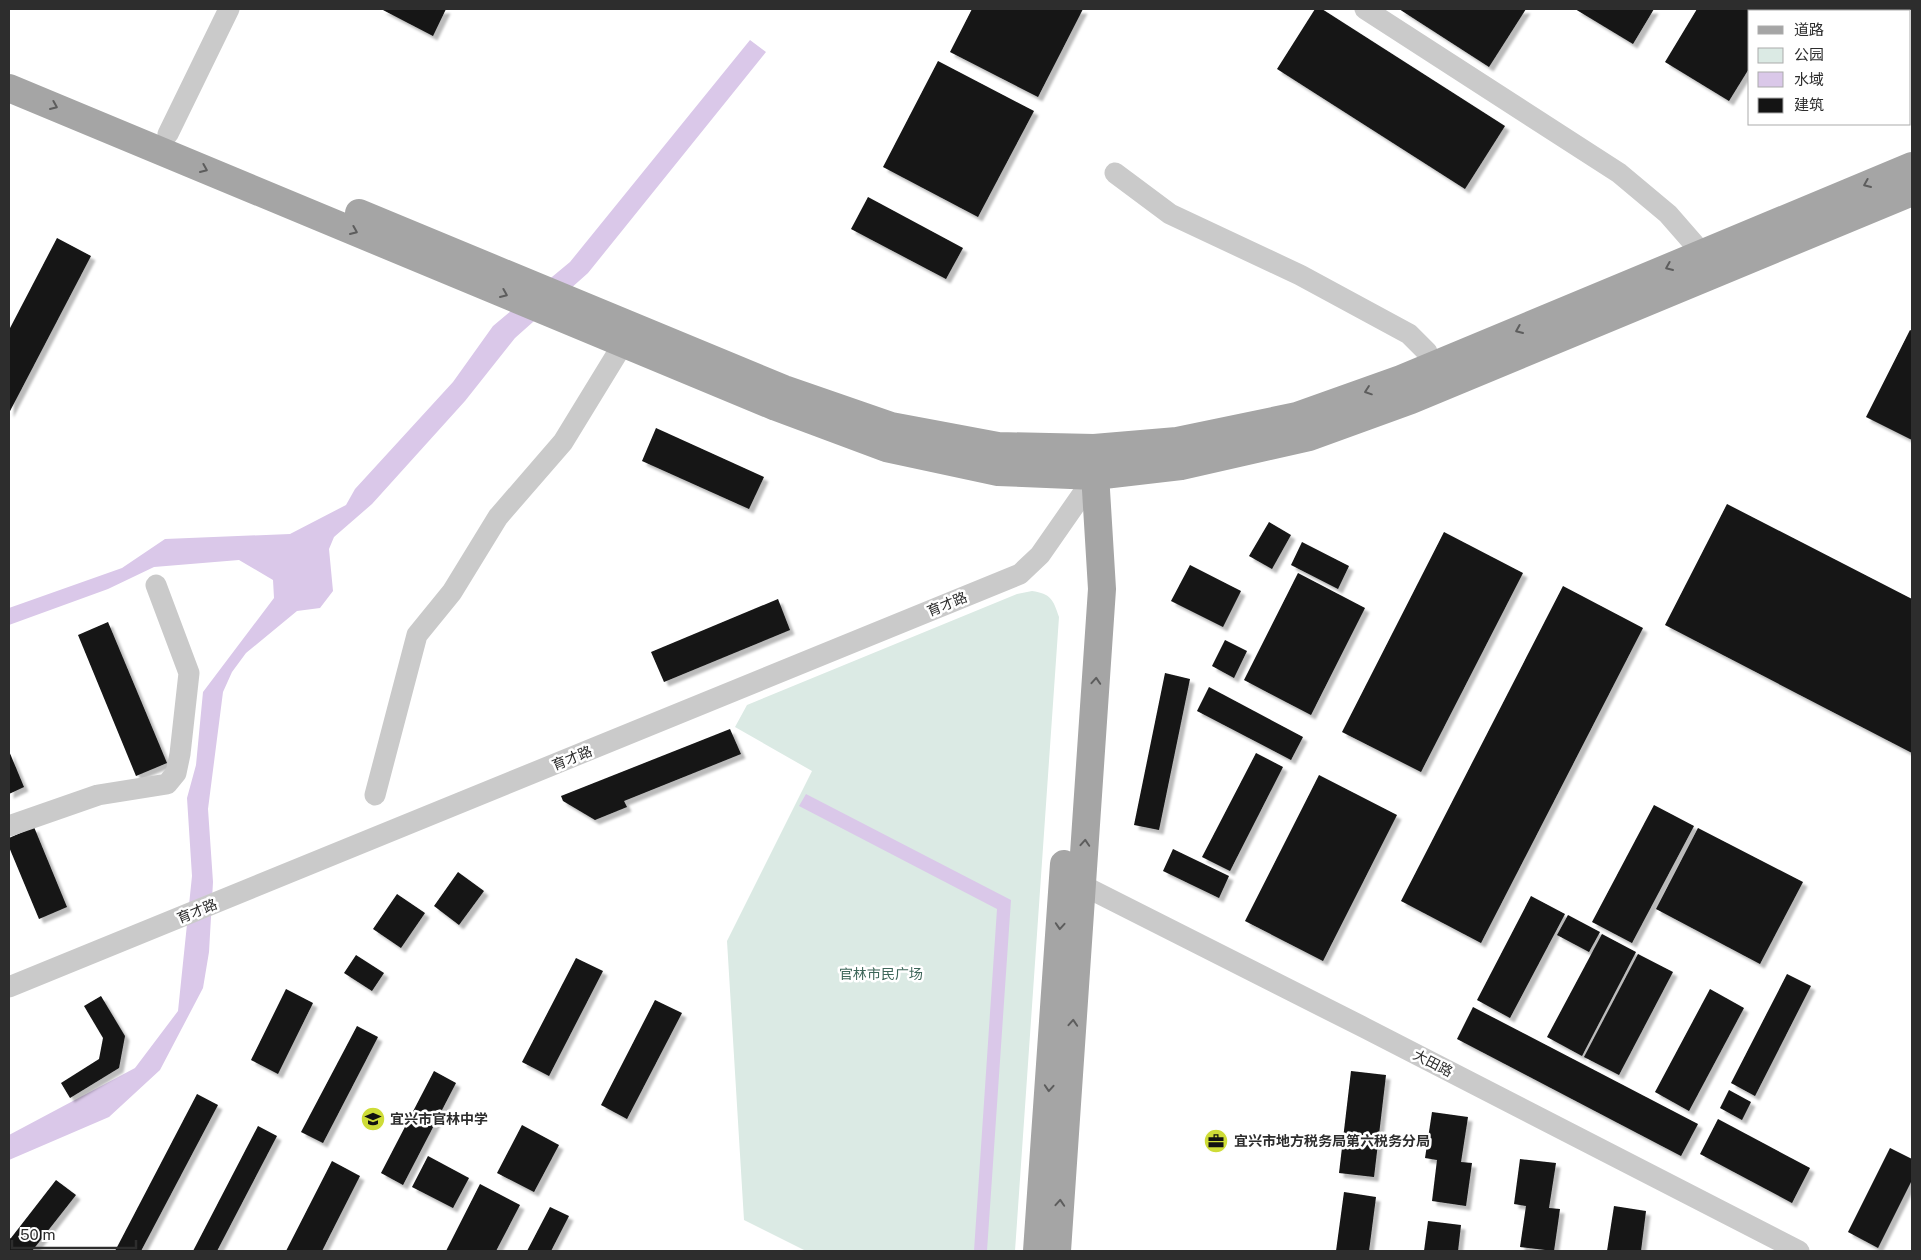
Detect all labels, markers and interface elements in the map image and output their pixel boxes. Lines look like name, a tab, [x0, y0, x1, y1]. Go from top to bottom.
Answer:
legend	[1748, 10, 1911, 125]
text: 道路	[1794, 21, 1824, 38]
text: 公园	[1794, 46, 1824, 63]
text: 水域	[1794, 71, 1824, 88]
text: 建筑	[1794, 96, 1824, 113]
one-way arrow	[49, 100, 58, 111]
one-way arrow	[199, 163, 208, 173]
one-way arrow	[1863, 178, 1872, 189]
one-way arrow	[349, 225, 358, 236]
one-way arrow	[1665, 261, 1674, 271]
one-way arrow	[499, 288, 508, 298]
one-way arrow	[1515, 323, 1524, 334]
one-way arrow	[1364, 385, 1373, 395]
street label: 育才路	[925, 589, 969, 619]
one-way arrow	[1091, 677, 1102, 685]
street label: 育才路	[550, 743, 594, 773]
one-way arrow	[1079, 839, 1090, 847]
street label: 育才路	[175, 896, 219, 926]
one-way arrow	[1055, 922, 1066, 930]
park label: 官林市民广场	[839, 966, 923, 982]
one-way arrow	[1067, 1019, 1078, 1027]
street label: 大田路	[1411, 1046, 1455, 1080]
one-way arrow	[1043, 1084, 1054, 1092]
school or university icon: 宜兴市官林中学	[360, 1106, 386, 1132]
place label: 宜兴市官林中学	[390, 1111, 488, 1127]
office icon: 宜兴市地方税务局第六税务分局	[1203, 1128, 1229, 1154]
place label: 宜兴市地方税务局第六税务分局	[1234, 1133, 1430, 1149]
one-way arrow	[1055, 1198, 1066, 1206]
scale bar	[12, 1218, 136, 1250]
text: 50 m	[20, 1226, 55, 1243]

